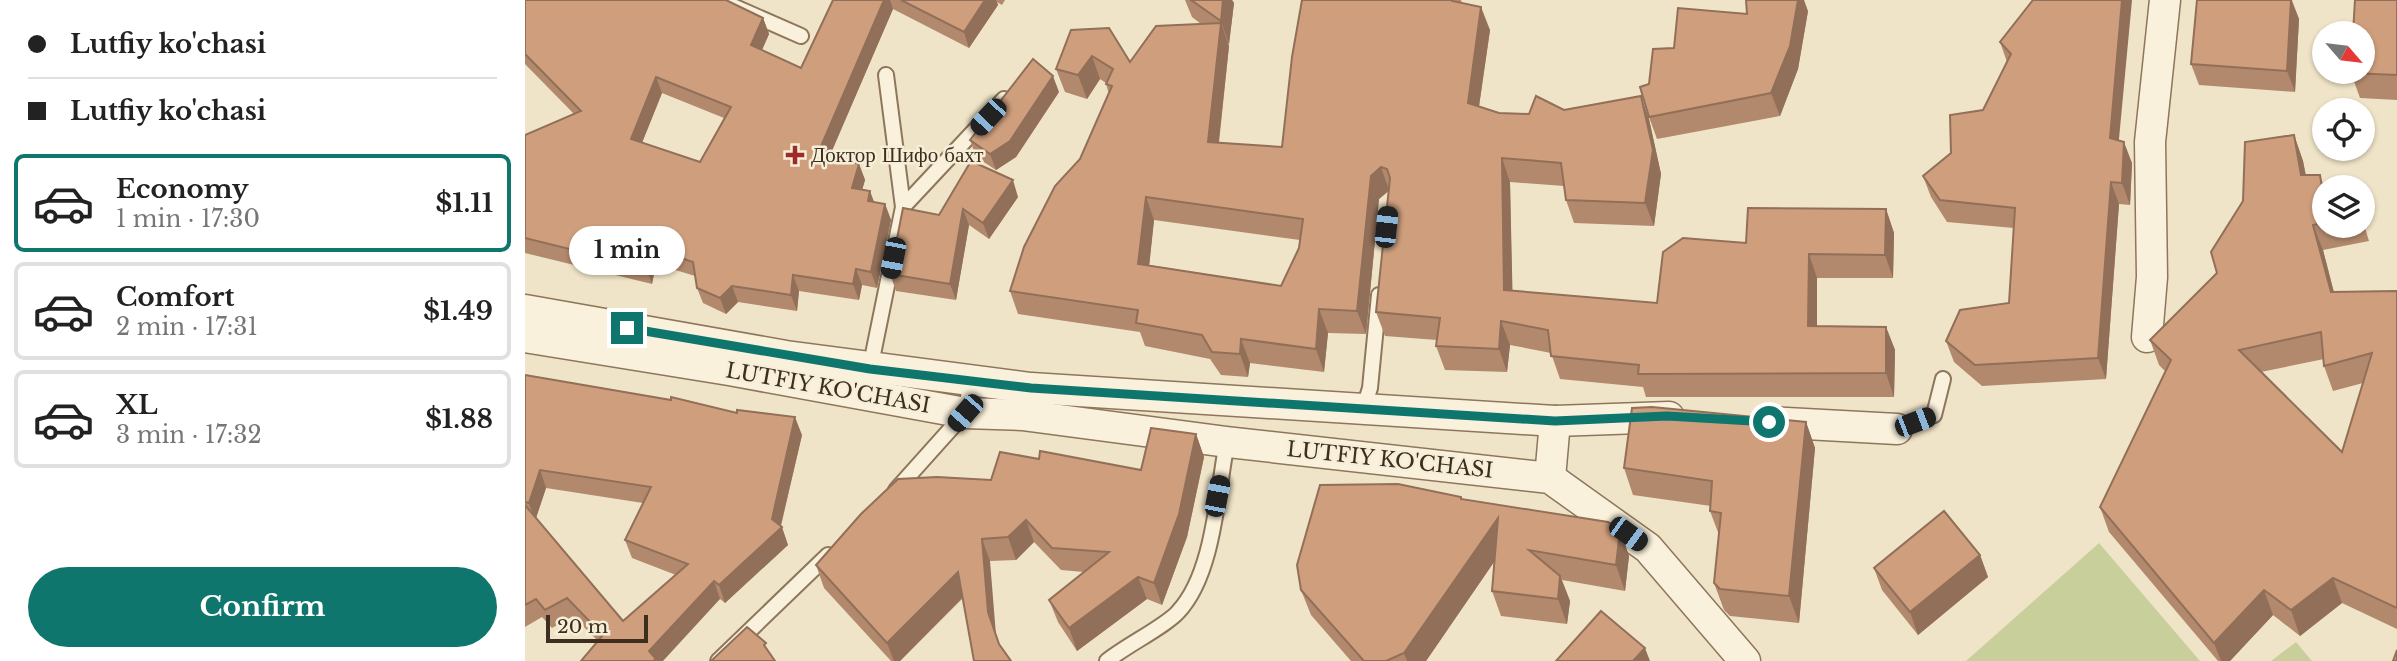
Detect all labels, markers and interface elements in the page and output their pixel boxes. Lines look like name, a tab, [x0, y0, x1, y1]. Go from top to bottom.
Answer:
north arrow	[2312, 21, 2375, 84]
map controls	[2312, 21, 2375, 238]
text: Lutfiy ko'chasi	[70, 28, 266, 60]
car	[966, 94, 1011, 140]
text: Lutfiy ko'chasi	[70, 95, 266, 127]
button: locate	[2312, 98, 2375, 161]
place label: Доктор Шифо бахт	[811, 142, 983, 168]
marker: Доктор Шифо бахт	[785, 145, 805, 165]
icon: car	[32, 172, 95, 235]
text: Economy	[116, 173, 249, 205]
button: layers	[2312, 175, 2375, 238]
text: $1.11	[435, 187, 493, 219]
text: 1 min · 17:30	[116, 205, 260, 233]
car	[1374, 205, 1399, 249]
callout: 1 min	[569, 226, 685, 276]
car	[879, 235, 908, 281]
text: 1 min	[594, 236, 660, 264]
icon: car	[32, 280, 95, 343]
text: Comfort	[116, 281, 234, 313]
text: $1.49	[423, 295, 493, 327]
route end	[611, 312, 643, 344]
text: 2 min · 17:31	[116, 313, 258, 341]
street label: LUTFIY KO'CHASI	[724, 357, 932, 419]
icon: car	[32, 388, 95, 451]
text: XL	[116, 389, 158, 421]
car	[944, 390, 987, 436]
text: $1.88	[425, 403, 493, 435]
car	[1892, 405, 1939, 439]
route start	[1753, 406, 1785, 438]
text: 3 min · 17:32	[116, 421, 262, 449]
street label: LUTFIY KO'CHASI	[1285, 436, 1495, 484]
car	[1203, 473, 1232, 519]
car	[1605, 513, 1652, 555]
button: Confirm	[28, 567, 497, 647]
scale bar	[546, 612, 647, 644]
text: 20 m	[557, 615, 608, 638]

